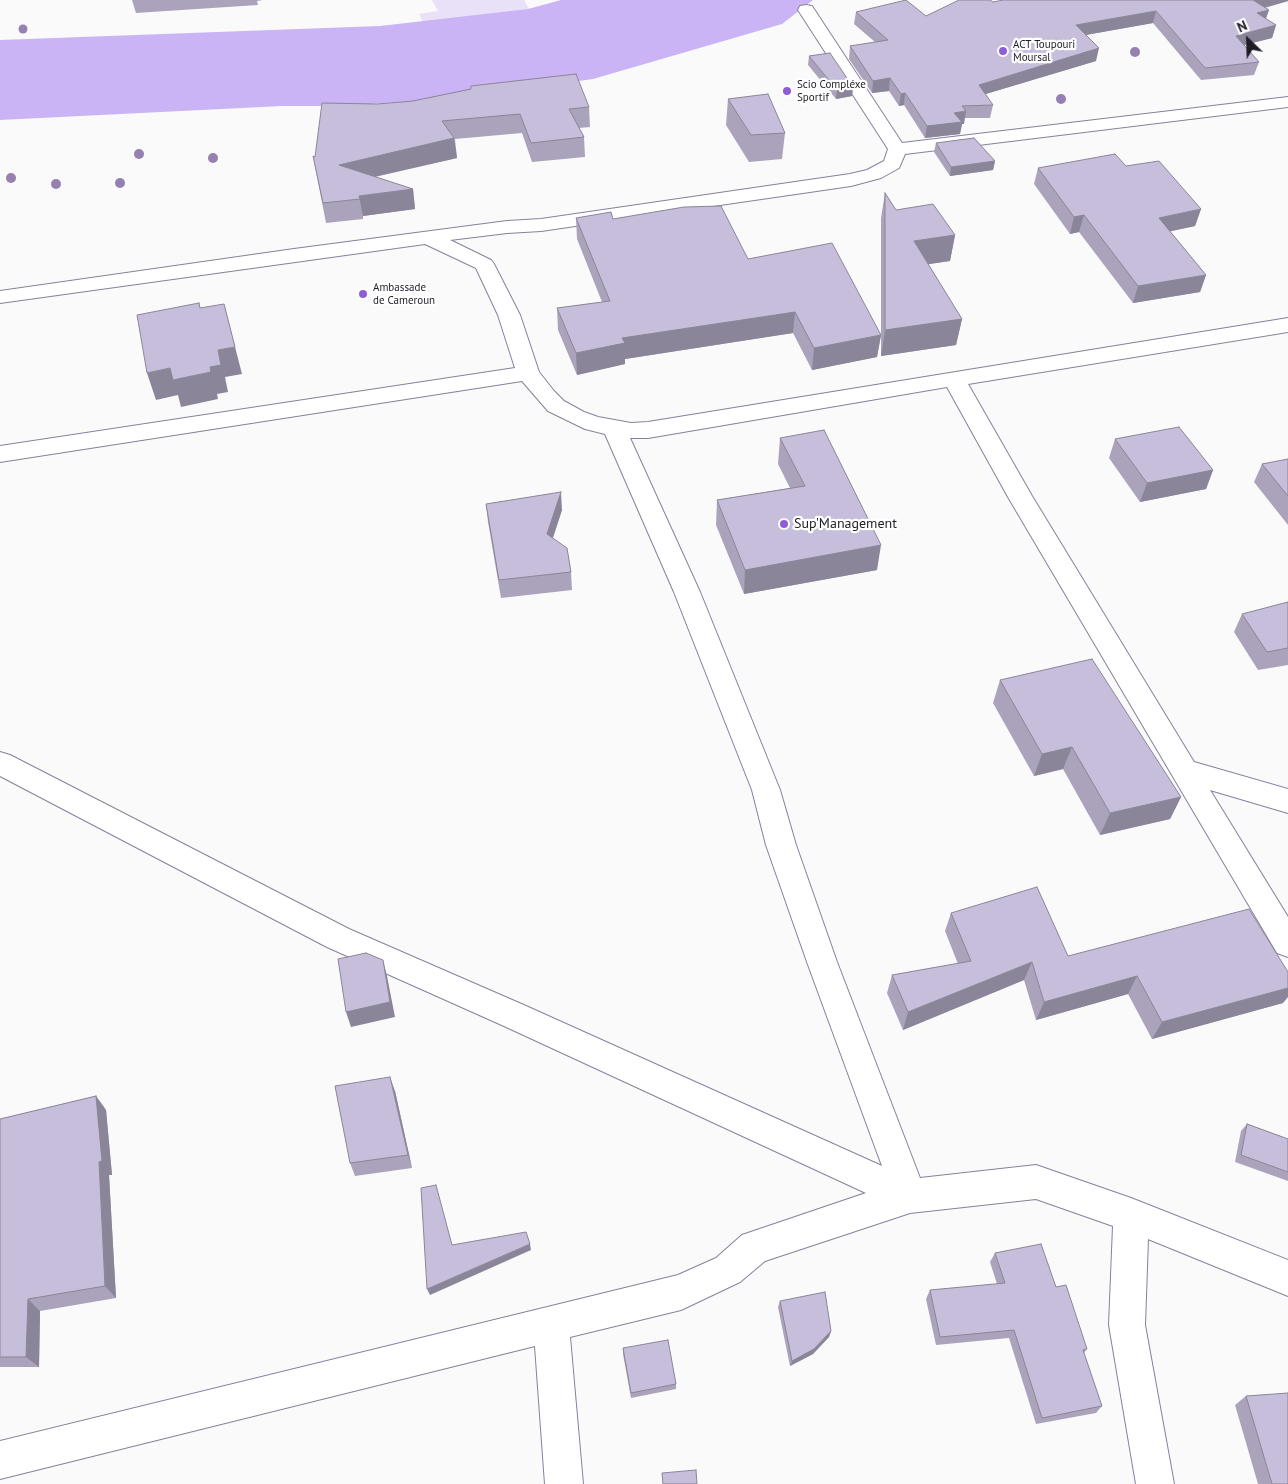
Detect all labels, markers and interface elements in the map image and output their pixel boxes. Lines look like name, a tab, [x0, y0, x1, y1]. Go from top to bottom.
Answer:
north arrow	[1223, 15, 1273, 65]
text: N	[1234, 16, 1250, 36]
place label: ACT Toupouri Moursal	[1013, 38, 1075, 64]
marker: ACT Toupouri Moursal	[997, 45, 1009, 57]
place label: Scio Compléxe Sportif	[797, 78, 866, 104]
marker: Scio Compléxe Sportif	[781, 85, 793, 97]
place label: Ambassade de Cameroun	[373, 281, 435, 307]
marker: Ambassade de Cameroun	[357, 288, 369, 300]
place label: Sup'Management	[794, 516, 897, 532]
marker: Sup'Management	[778, 518, 790, 530]

